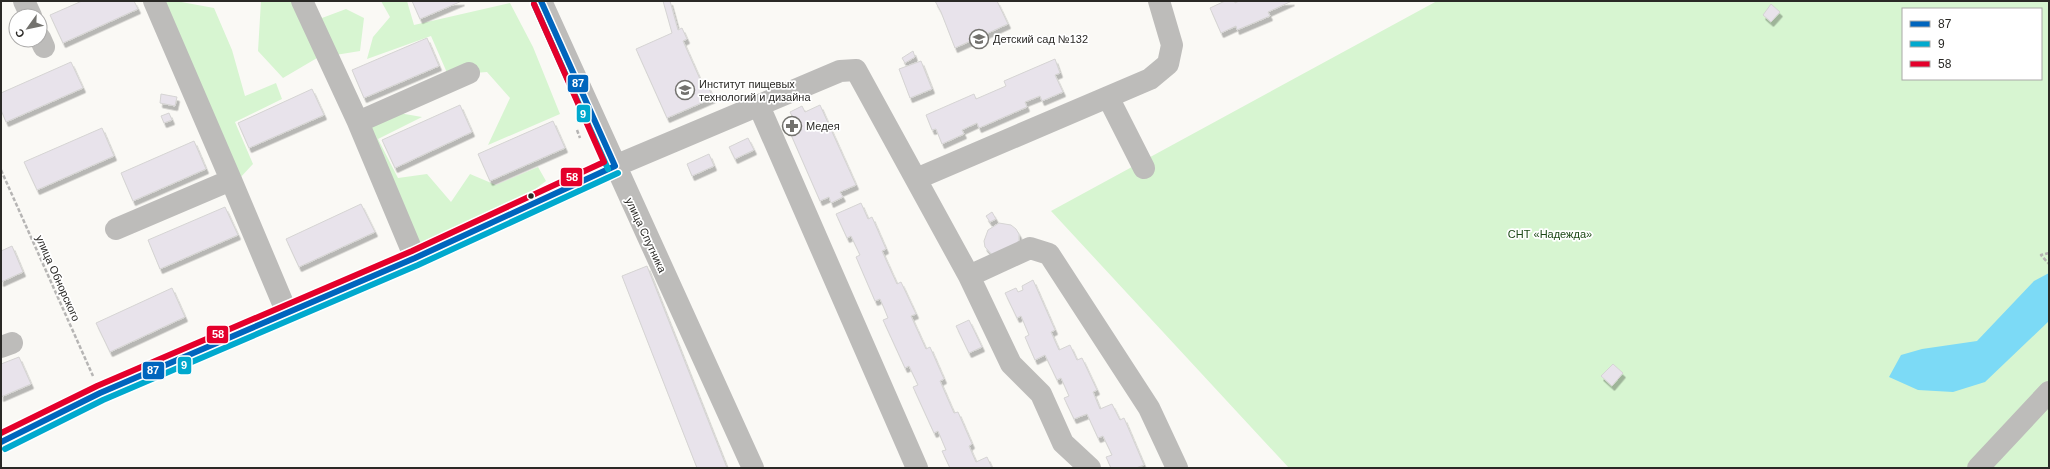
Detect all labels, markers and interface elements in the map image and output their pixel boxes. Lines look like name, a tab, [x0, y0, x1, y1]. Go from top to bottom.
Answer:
north arrow	[8, 8, 48, 48]
legend	[1902, 8, 2042, 80]
text: 87	[1938, 17, 1952, 31]
text: С	[12, 27, 27, 40]
school or university icon: Детский сад №132	[968, 28, 990, 50]
place label: Детский сад №132	[993, 33, 1088, 45]
text: 9	[1938, 37, 1945, 51]
text: 58	[1938, 57, 1952, 71]
line badge: 87	[567, 74, 589, 93]
text: 87	[572, 77, 584, 89]
place label: Институт пищевых технологий и дизайна	[699, 78, 811, 103]
school or university icon: Институт пищевых технологий и дизайна	[674, 79, 696, 101]
line badge: 9	[576, 104, 591, 123]
text: 9	[580, 108, 586, 120]
pharmacy icon: Медея	[781, 115, 803, 137]
place label: Медея	[806, 120, 840, 132]
line badge: 58	[560, 167, 583, 187]
text: 58	[566, 171, 578, 183]
unlabelled marker	[526, 191, 536, 201]
street label: улица Спутника	[623, 196, 669, 275]
park label: СНТ «Надежда»	[1508, 228, 1592, 240]
street label: улица Обнорского	[34, 233, 82, 323]
line badge: 58	[206, 325, 229, 344]
text: 58	[212, 328, 224, 340]
line badge: 9	[177, 356, 192, 375]
text: 9	[181, 359, 187, 371]
line badge: 87	[142, 361, 165, 380]
text: 87	[147, 364, 159, 376]

